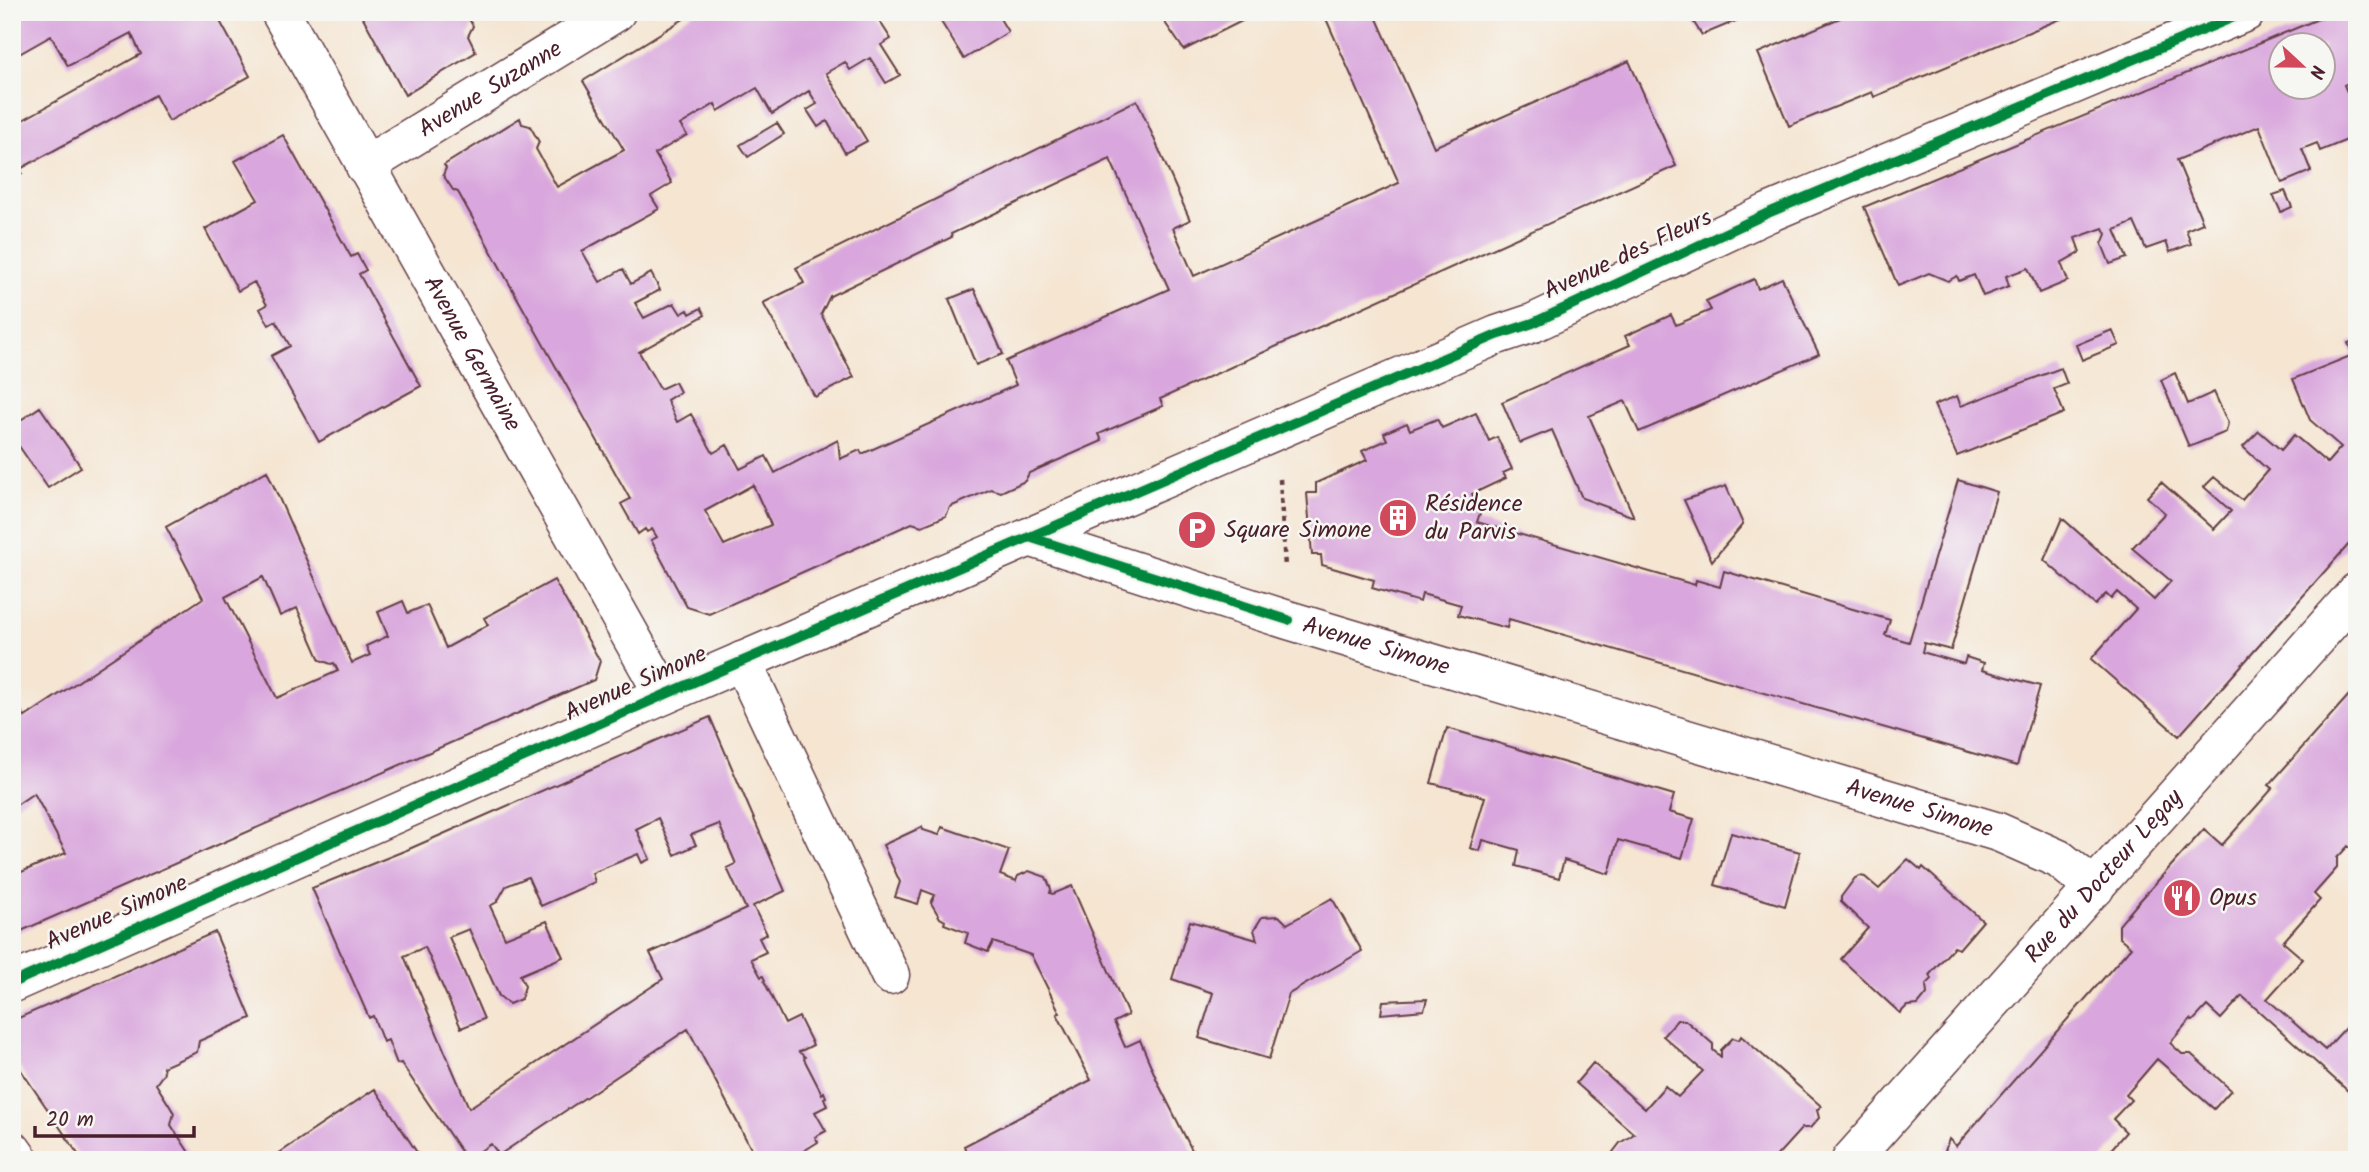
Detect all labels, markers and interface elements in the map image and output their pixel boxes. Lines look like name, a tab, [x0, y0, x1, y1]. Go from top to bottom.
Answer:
street label: Avenue Suzanne	[411, 30, 570, 148]
north arrow	[2268, 32, 2338, 102]
text: N	[2300, 60, 2332, 83]
street label: Avenue des Fleurs	[1537, 199, 1719, 311]
street label: Avenue Germaine	[413, 269, 532, 439]
place label: Résidence du Parvis	[1425, 485, 1523, 552]
building icon: Résidence du Parvis	[1377, 497, 1419, 539]
parking icon: Square Simone	[1176, 509, 1218, 551]
place label: Square Simone	[1224, 511, 1372, 550]
street label: Avenue Simone	[1298, 606, 1455, 687]
street label: Avenue Simone	[558, 635, 714, 733]
street label: Avenue Simone	[1841, 768, 1998, 849]
street label: Rue du Docteur Legay	[2015, 779, 2193, 973]
street label: Avenue Simone	[39, 864, 195, 962]
restaurant icon: Opus	[2161, 877, 2203, 919]
place label: Opus	[2209, 879, 2257, 918]
scale bar	[35, 1095, 194, 1139]
text: 20 m	[46, 1104, 94, 1137]

